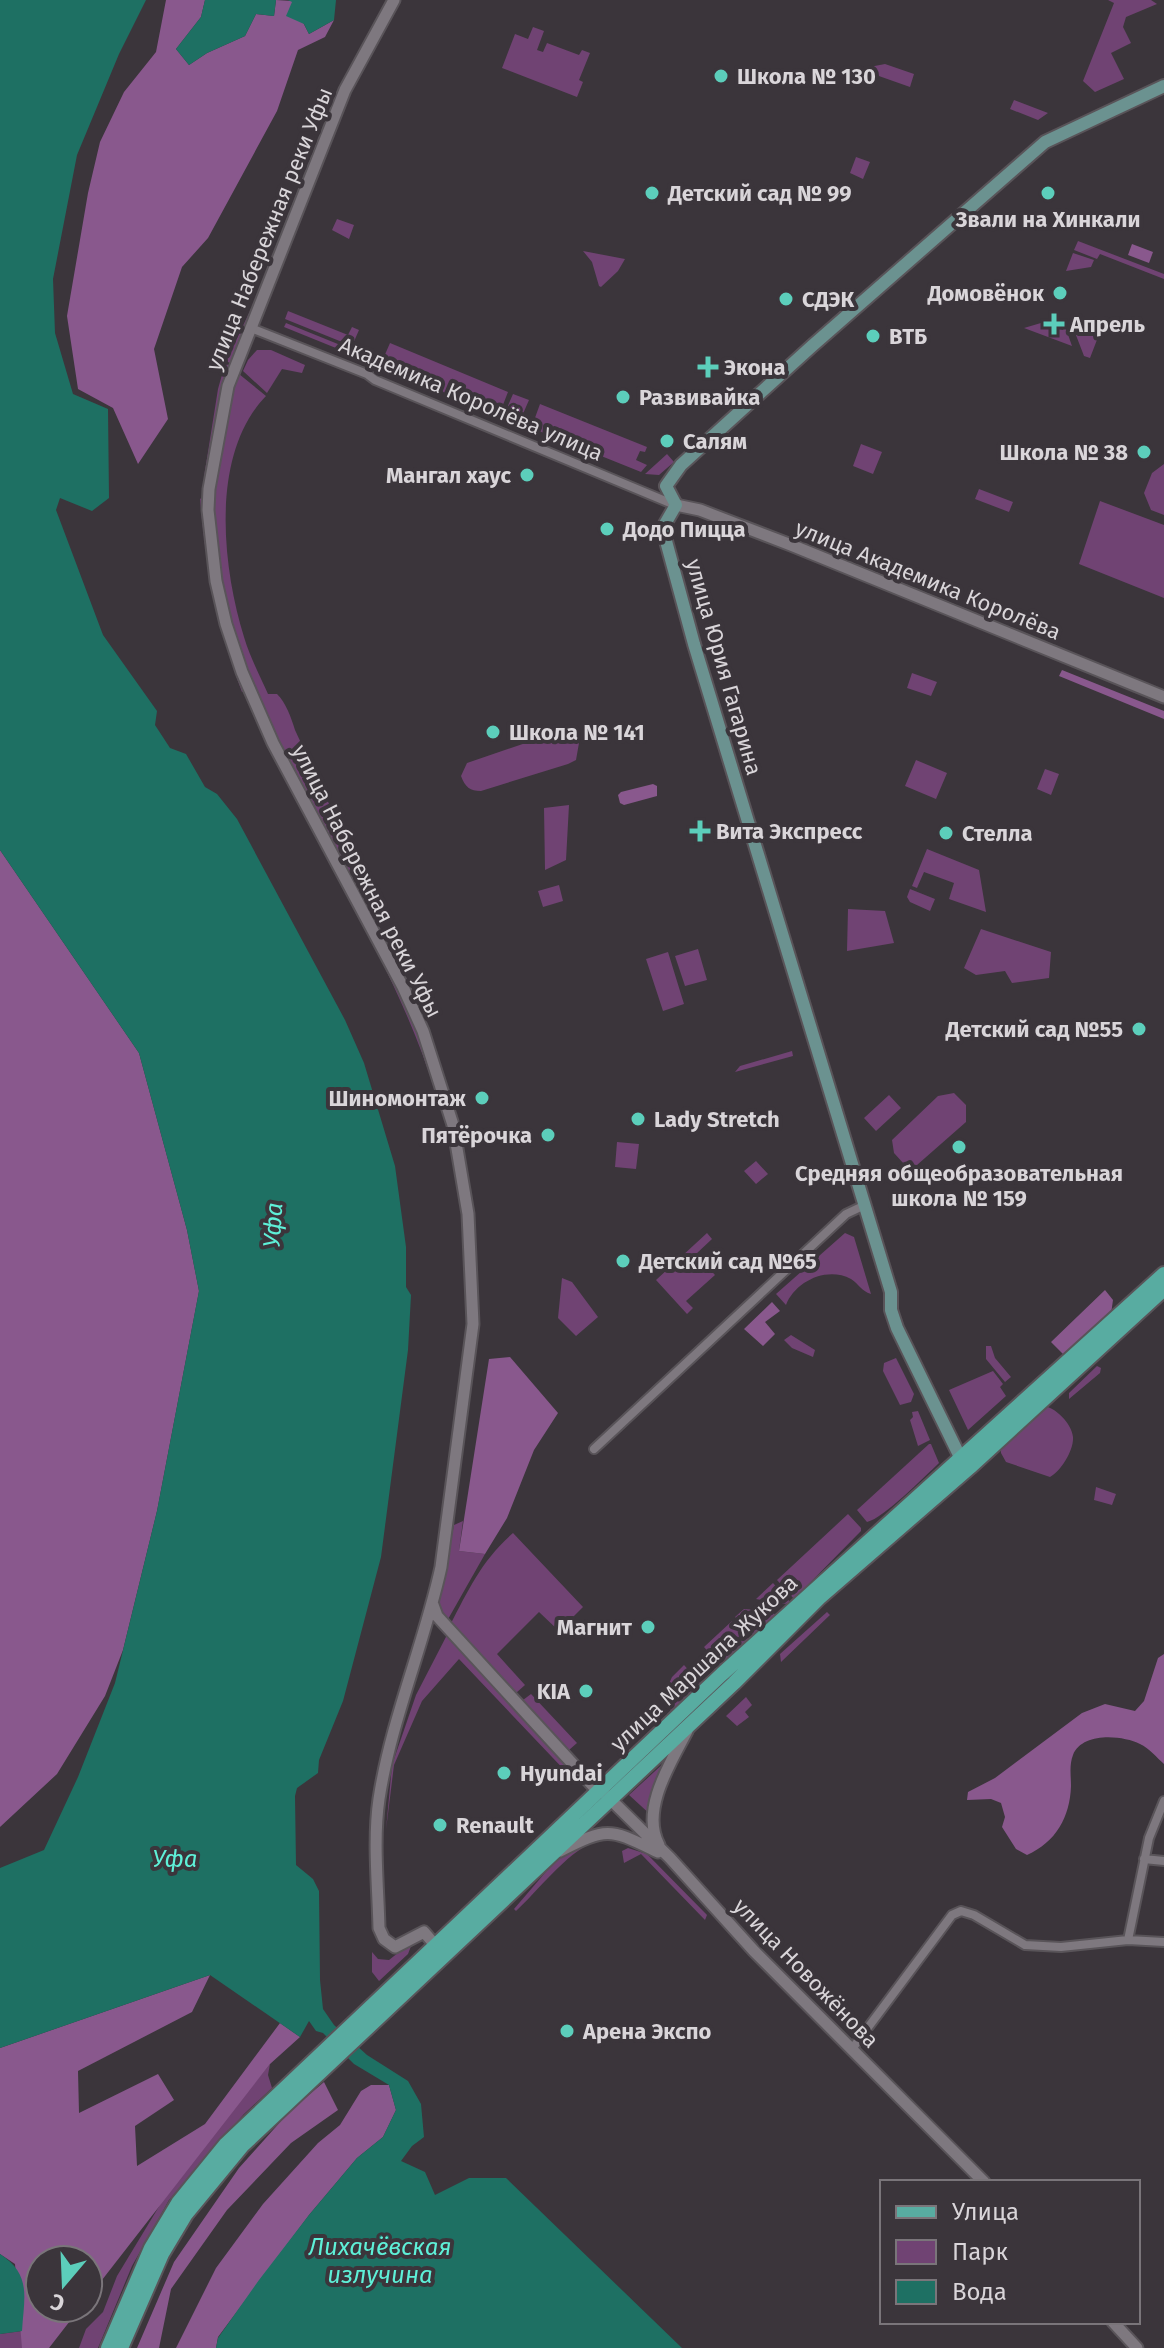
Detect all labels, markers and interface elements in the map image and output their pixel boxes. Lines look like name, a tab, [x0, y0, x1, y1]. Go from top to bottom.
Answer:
place label: Школа № 130	[737, 63, 876, 90]
marker: Школа № 130	[712, 67, 730, 85]
street label: улица Набережная реки Уфы	[200, 83, 338, 375]
place label: Детский сад № 99	[667, 180, 852, 207]
marker: Детский сад № 99	[643, 184, 661, 202]
marker: Звали на Хинкали	[1039, 184, 1057, 202]
place label: Звали на Хинкали	[955, 206, 1140, 233]
place label: Домовёнок	[927, 280, 1045, 307]
marker: Домовёнок	[1051, 284, 1069, 302]
place label: СДЭК	[802, 286, 854, 313]
marker: СДЭК	[777, 290, 795, 308]
place label: Апрель	[1069, 311, 1145, 338]
marker: Апрель	[1045, 315, 1063, 333]
place label: ВТБ	[889, 323, 927, 350]
marker: ВТБ	[864, 327, 882, 345]
street label: Академика Королёва улица	[335, 331, 607, 467]
place label: Экона	[724, 354, 785, 381]
marker: Экона	[699, 358, 717, 376]
place label: Развивайка	[639, 384, 760, 411]
marker: Развивайка	[614, 388, 632, 406]
place label: Салям	[683, 428, 747, 455]
marker: Салям	[658, 432, 676, 450]
place label: Школа № 38	[999, 439, 1128, 466]
marker: Школа № 38	[1135, 443, 1153, 461]
place label: Мангал хаус	[386, 462, 511, 489]
marker: Мангал хаус	[518, 466, 536, 484]
street label: улица Академика Королёва	[791, 514, 1065, 646]
place label: Додо Пицца	[622, 516, 745, 543]
marker: Додо Пицца	[598, 520, 616, 538]
street label: улица Юрия Гагарина	[680, 556, 768, 778]
place label: Школа № 141	[509, 719, 645, 746]
marker: Школа № 141	[484, 723, 502, 741]
street label: улица Набережная реки Уфы	[286, 740, 448, 1022]
place label: Вита Экспресс	[716, 818, 863, 845]
place label: Стелла	[962, 820, 1033, 847]
marker: Вита Экспресс	[691, 822, 709, 840]
marker: Стелла	[937, 824, 955, 842]
place label: Детский сад №55	[945, 1016, 1123, 1043]
marker: Детский сад №55	[1130, 1020, 1148, 1038]
place label: Шиномонтаж	[328, 1085, 466, 1112]
marker: Шиномонтаж	[473, 1089, 491, 1107]
place label: Lady Stretch	[654, 1106, 780, 1133]
marker: Lady Stretch	[629, 1110, 647, 1128]
place label: Пятёрочка	[421, 1122, 532, 1149]
marker: Пятёрочка	[539, 1126, 557, 1144]
marker: Средняя общеобразовательная школа № 159	[950, 1138, 968, 1156]
place label: Средняя общеобразовательная школа № 159	[795, 1160, 1123, 1212]
water label: Уфа	[257, 1202, 289, 1248]
place label: Детский сад №65	[638, 1248, 817, 1275]
marker: Детский сад №65	[614, 1252, 632, 1270]
street label: улица Маршала Жукова	[605, 1569, 803, 1757]
place label: Магнит	[557, 1614, 633, 1641]
marker: Магнит	[639, 1618, 657, 1636]
place label: KIA	[537, 1678, 571, 1705]
marker: KIA	[577, 1682, 595, 1700]
place label: Hyundai	[520, 1760, 603, 1787]
marker: Hyundai	[495, 1764, 513, 1782]
place label: Renault	[456, 1812, 534, 1839]
marker: Renault	[431, 1816, 449, 1834]
water label: Уфа	[153, 1845, 197, 1873]
street label: улица Новожёнова	[728, 1893, 884, 2053]
place label: Арена Экспо	[582, 2018, 711, 2045]
marker: Арена Экспо	[558, 2022, 576, 2040]
legend	[880, 2180, 1140, 2324]
text: Улица	[952, 2198, 1019, 2226]
water label: Лихачёвская излучина	[307, 2233, 452, 2289]
text: Парк	[952, 2238, 1009, 2266]
north arrow	[24, 2244, 104, 2324]
text: Вода	[952, 2278, 1007, 2306]
text: С	[47, 2288, 68, 2317]

